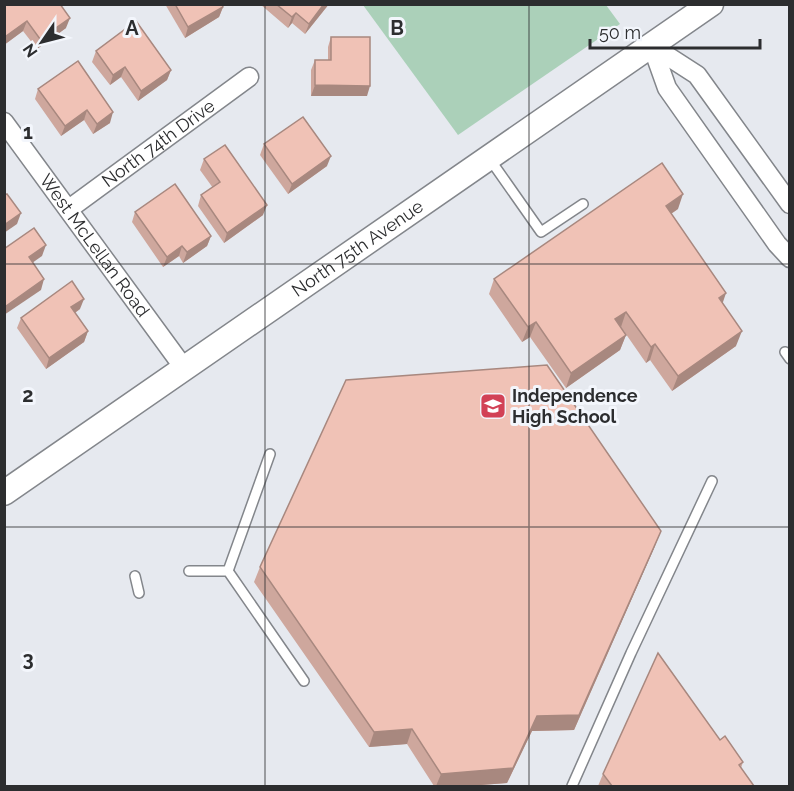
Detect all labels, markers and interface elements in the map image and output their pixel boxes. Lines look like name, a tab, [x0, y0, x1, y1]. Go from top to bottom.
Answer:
north arrow	[12, 12, 72, 72]
scale bar	[590, 12, 760, 50]
text: A	[125, 16, 139, 40]
text: B	[390, 16, 404, 40]
text: 50 m	[599, 22, 641, 43]
text: N	[19, 40, 41, 61]
street label: North 74th Drive	[98, 94, 219, 191]
text: 1	[23, 120, 33, 144]
street label: West McLellan Road	[36, 170, 154, 321]
street label: North 75th Avenue	[288, 195, 427, 301]
text: 2	[22, 383, 34, 407]
place label: Independence High School	[512, 385, 638, 427]
school or university icon: Independence High School	[478, 391, 508, 421]
text: 3	[22, 647, 34, 671]

